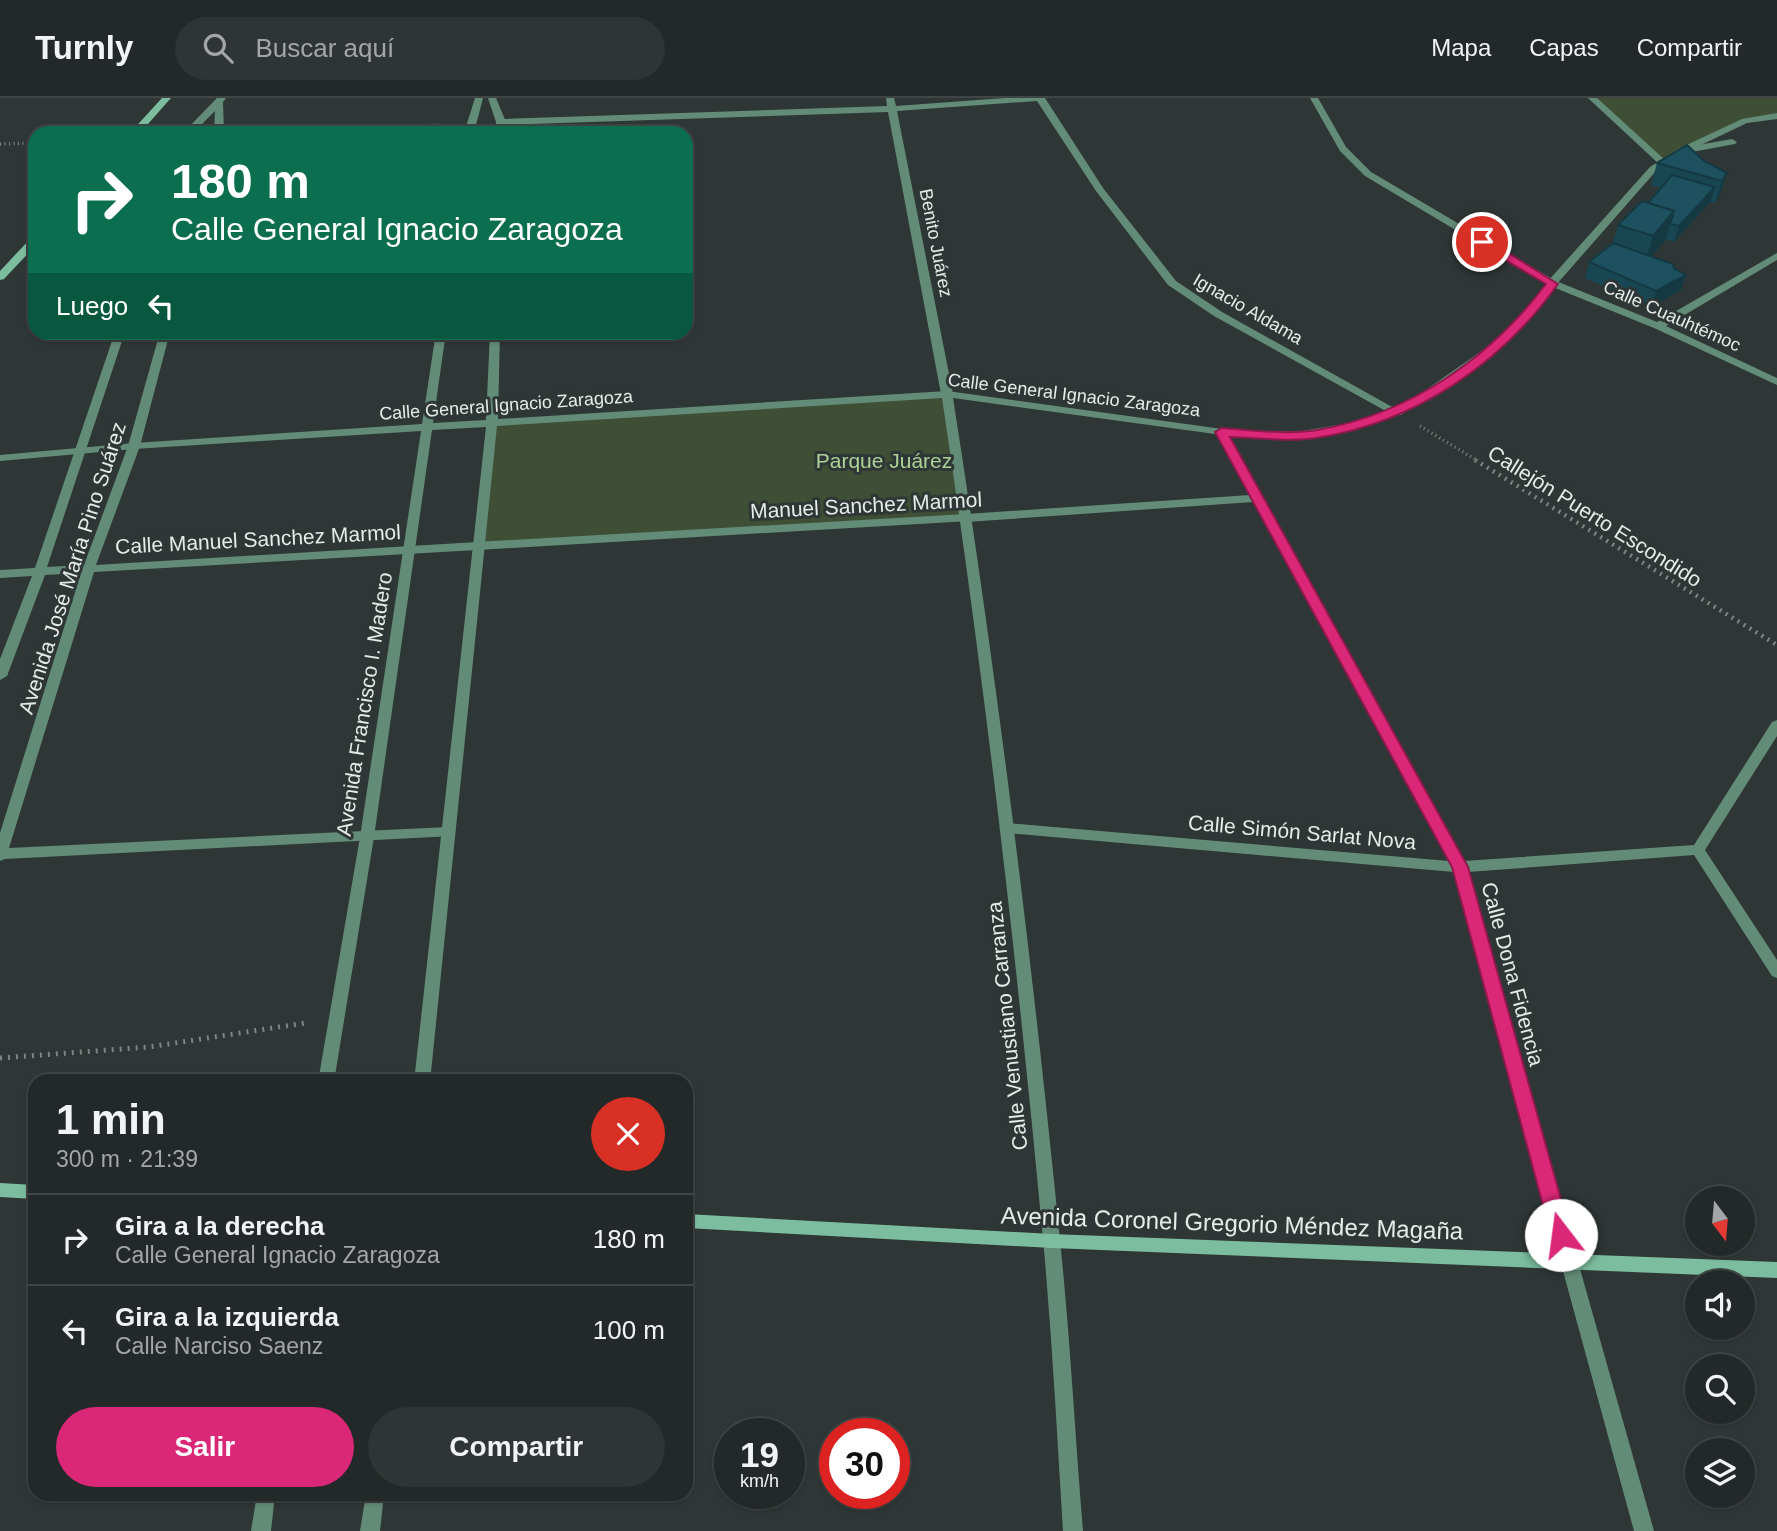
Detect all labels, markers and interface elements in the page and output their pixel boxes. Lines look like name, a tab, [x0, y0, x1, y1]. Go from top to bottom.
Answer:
search box	[175, 17, 665, 80]
text: Turnly	[35, 29, 133, 66]
icon: search	[199, 29, 237, 67]
text: Buscar aquí	[255, 33, 394, 63]
text: Mapa	[1431, 34, 1491, 61]
text: Capas	[1529, 34, 1599, 61]
text: Compartir	[1637, 34, 1742, 61]
icon: right	[56, 154, 147, 245]
text: 180 m	[171, 154, 310, 208]
street label: Benito Juárez	[916, 187, 956, 299]
text: Calle General Ignacio Zaragoza	[171, 211, 623, 247]
pin	[1452, 212, 1512, 272]
icon: arrive	[1463, 223, 1501, 261]
street label: Ignacio Aldama	[1190, 270, 1307, 349]
street label: Calle Cuauhtémoc	[1600, 277, 1744, 355]
icon: left	[142, 287, 180, 325]
text: Luego	[56, 291, 128, 321]
street label: Calle General Ignacio Zaragoza	[947, 370, 1202, 421]
street label: Calle General Ignacio Zaragoza	[379, 386, 634, 424]
street label: Avenida José María Pino Suárez	[14, 419, 130, 717]
street label: Callejón Puerto Escondido	[1484, 441, 1706, 591]
park label: Parque Juárez	[816, 449, 952, 472]
street label: Manuel Sanchez Marmol	[749, 487, 983, 523]
street label: Calle Manuel Sanchez Marmol	[115, 520, 401, 558]
street label: Avenida Francisco I. Madero	[332, 570, 396, 838]
street label: Calle Simón Sarlat Nova	[1187, 811, 1417, 853]
street label: Calle Dona Fidencia	[1477, 880, 1549, 1069]
street label: Calle Venustiano Carranza	[982, 900, 1031, 1151]
text: 1 min	[56, 1096, 166, 1143]
button: close	[591, 1097, 665, 1171]
text: 300 m · 21:39	[56, 1146, 198, 1172]
north arrow	[1685, 1186, 1755, 1256]
map controls	[1685, 1186, 1755, 1508]
position arrow	[1524, 1198, 1598, 1272]
street label: Avenida Coronel Gregorio Méndez Magaña	[1000, 1201, 1464, 1245]
text: Gira a la derecha	[115, 1211, 325, 1241]
icon: right	[56, 1221, 94, 1259]
text: 180 m	[593, 1224, 665, 1254]
text: Calle General Ignacio Zaragoza	[115, 1242, 440, 1268]
button: sound	[1685, 1270, 1755, 1340]
text: Gira a la izquierda	[115, 1302, 339, 1332]
icon: left	[56, 1312, 94, 1350]
text: 100 m	[593, 1315, 665, 1345]
text: Calle Narciso Saenz	[115, 1333, 323, 1359]
button: search	[1685, 1354, 1755, 1424]
button: Salir	[56, 1407, 354, 1487]
button: Compartir	[368, 1407, 665, 1487]
speed limit sign: 30	[819, 1418, 910, 1509]
text: 19	[740, 1435, 779, 1474]
button: layers	[1685, 1438, 1755, 1508]
text: km/h	[740, 1471, 779, 1491]

